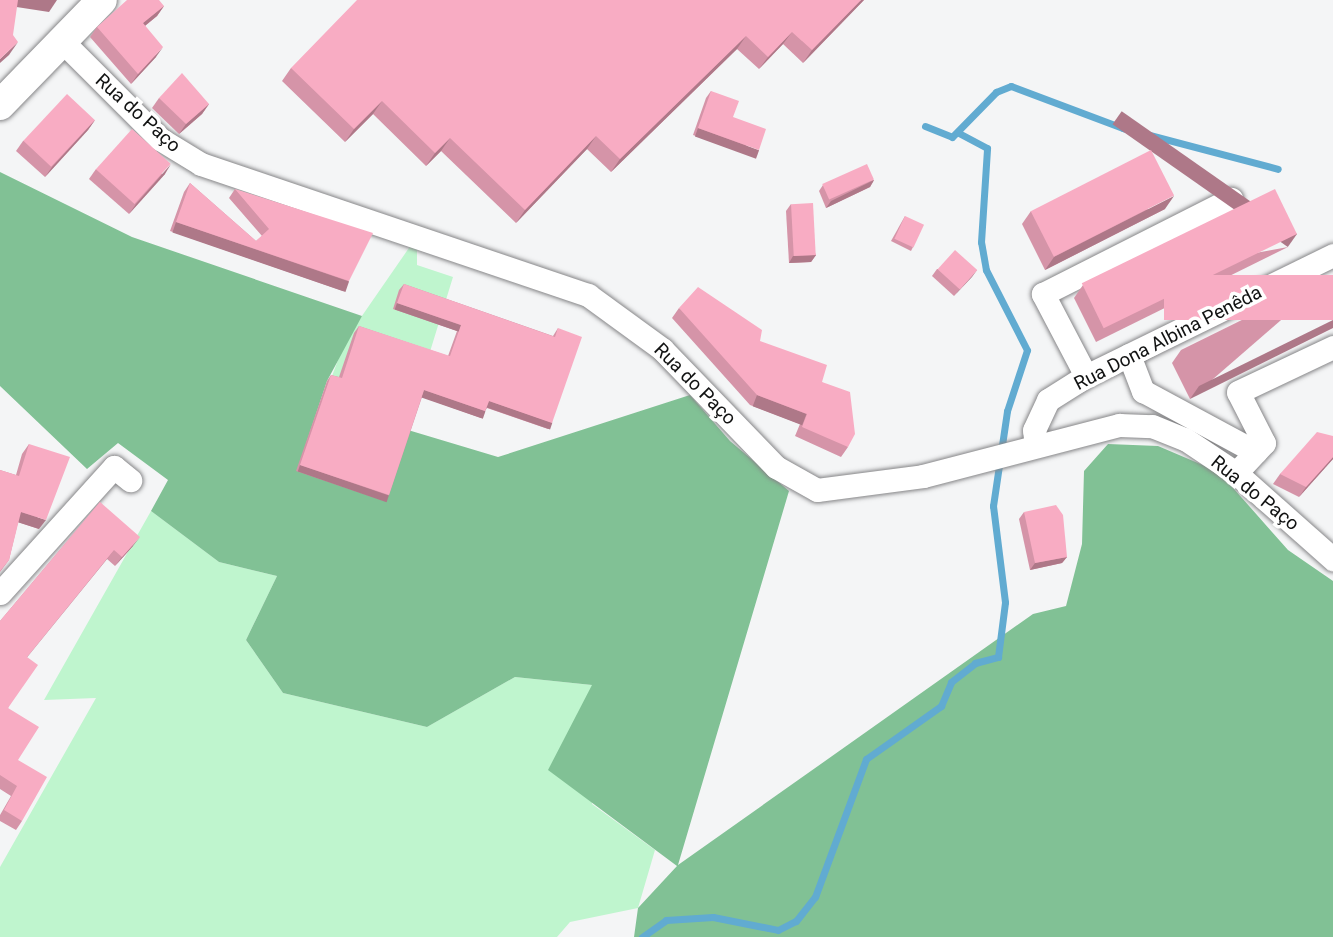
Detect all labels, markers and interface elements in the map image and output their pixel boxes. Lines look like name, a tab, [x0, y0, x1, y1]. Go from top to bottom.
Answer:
street label: Rua do Paço	[91, 69, 185, 157]
street label: Rua Dona Albina Penêda	[1070, 281, 1266, 395]
street label: Rua do Paço	[649, 338, 741, 430]
street label: Rua do Paço	[1206, 451, 1304, 535]

